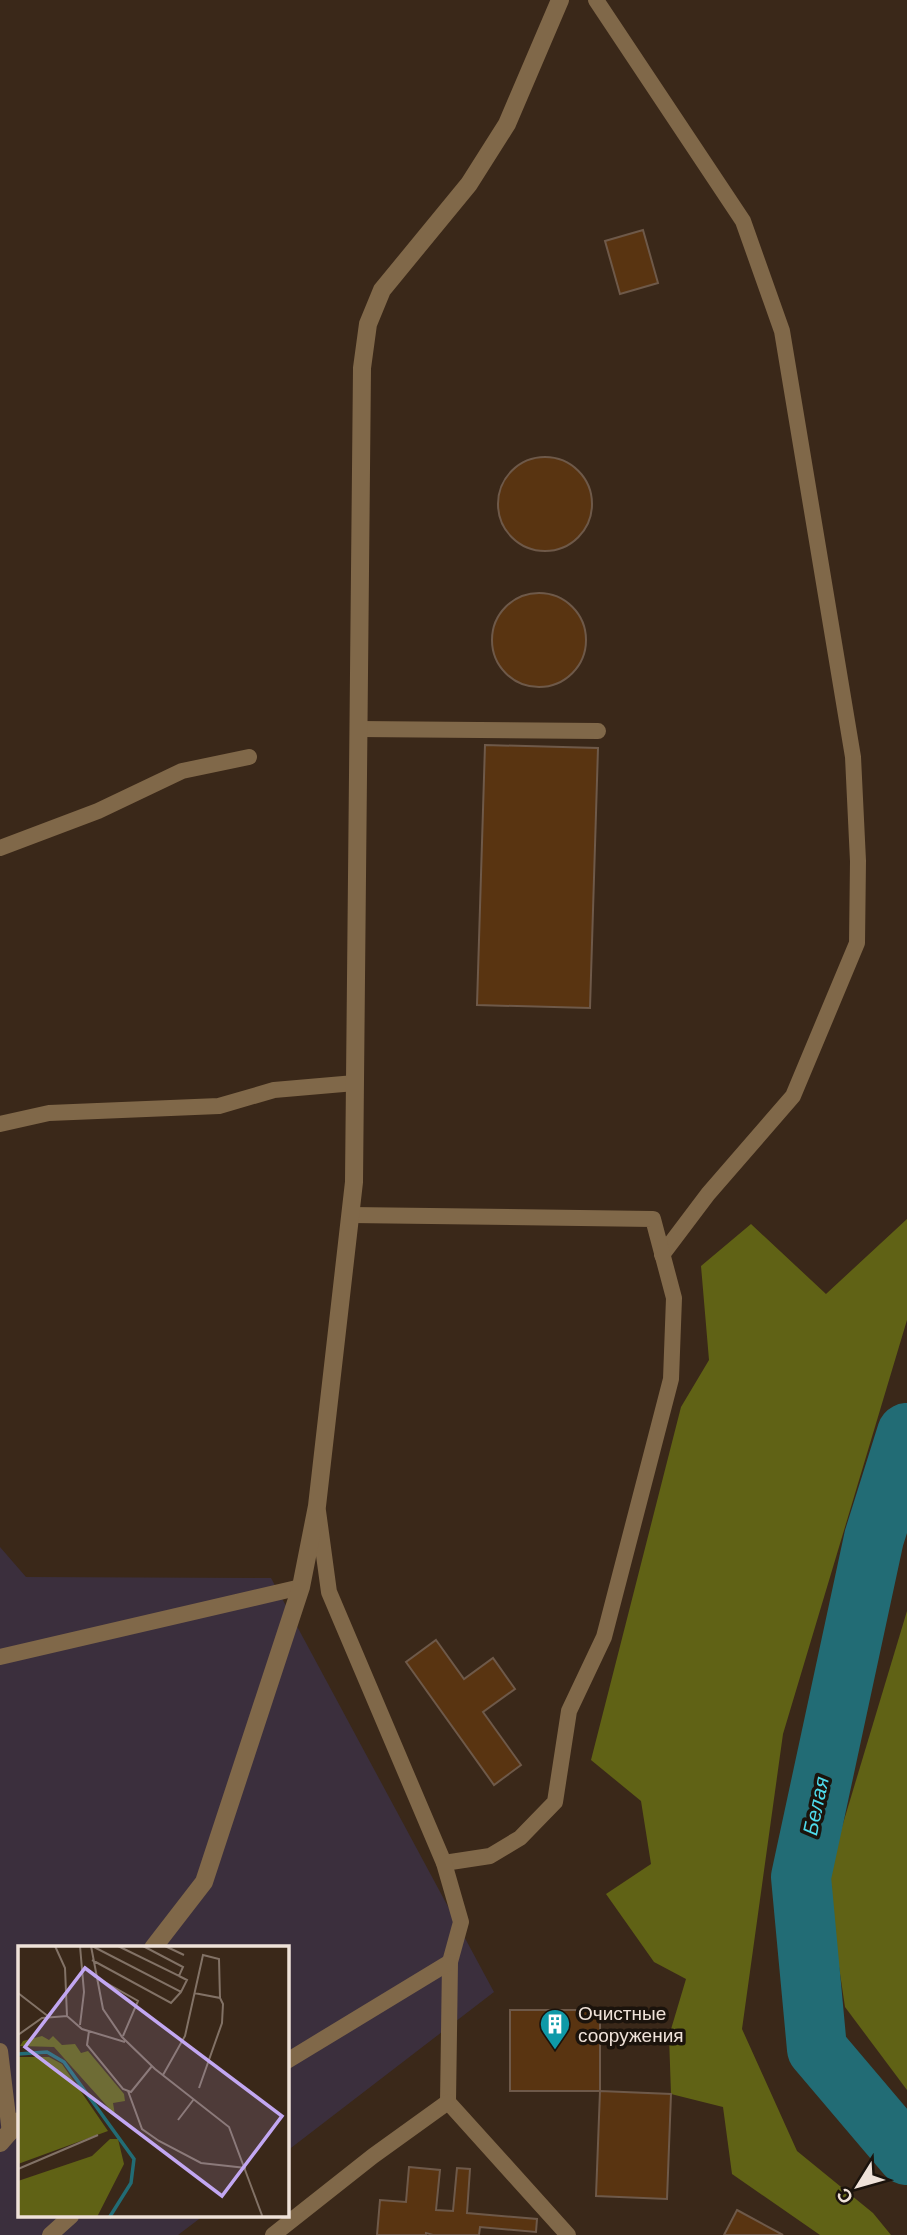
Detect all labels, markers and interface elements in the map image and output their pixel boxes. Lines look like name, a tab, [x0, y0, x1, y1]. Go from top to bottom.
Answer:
water label: Белая	[796, 1774, 836, 1838]
inset map	[18, 1946, 289, 2218]
place label: Очистные сооружения	[578, 2001, 684, 2048]
building icon: Очистные сооружения	[538, 2007, 572, 2051]
north arrow	[823, 2151, 893, 2221]
text: С	[831, 2183, 859, 2209]

